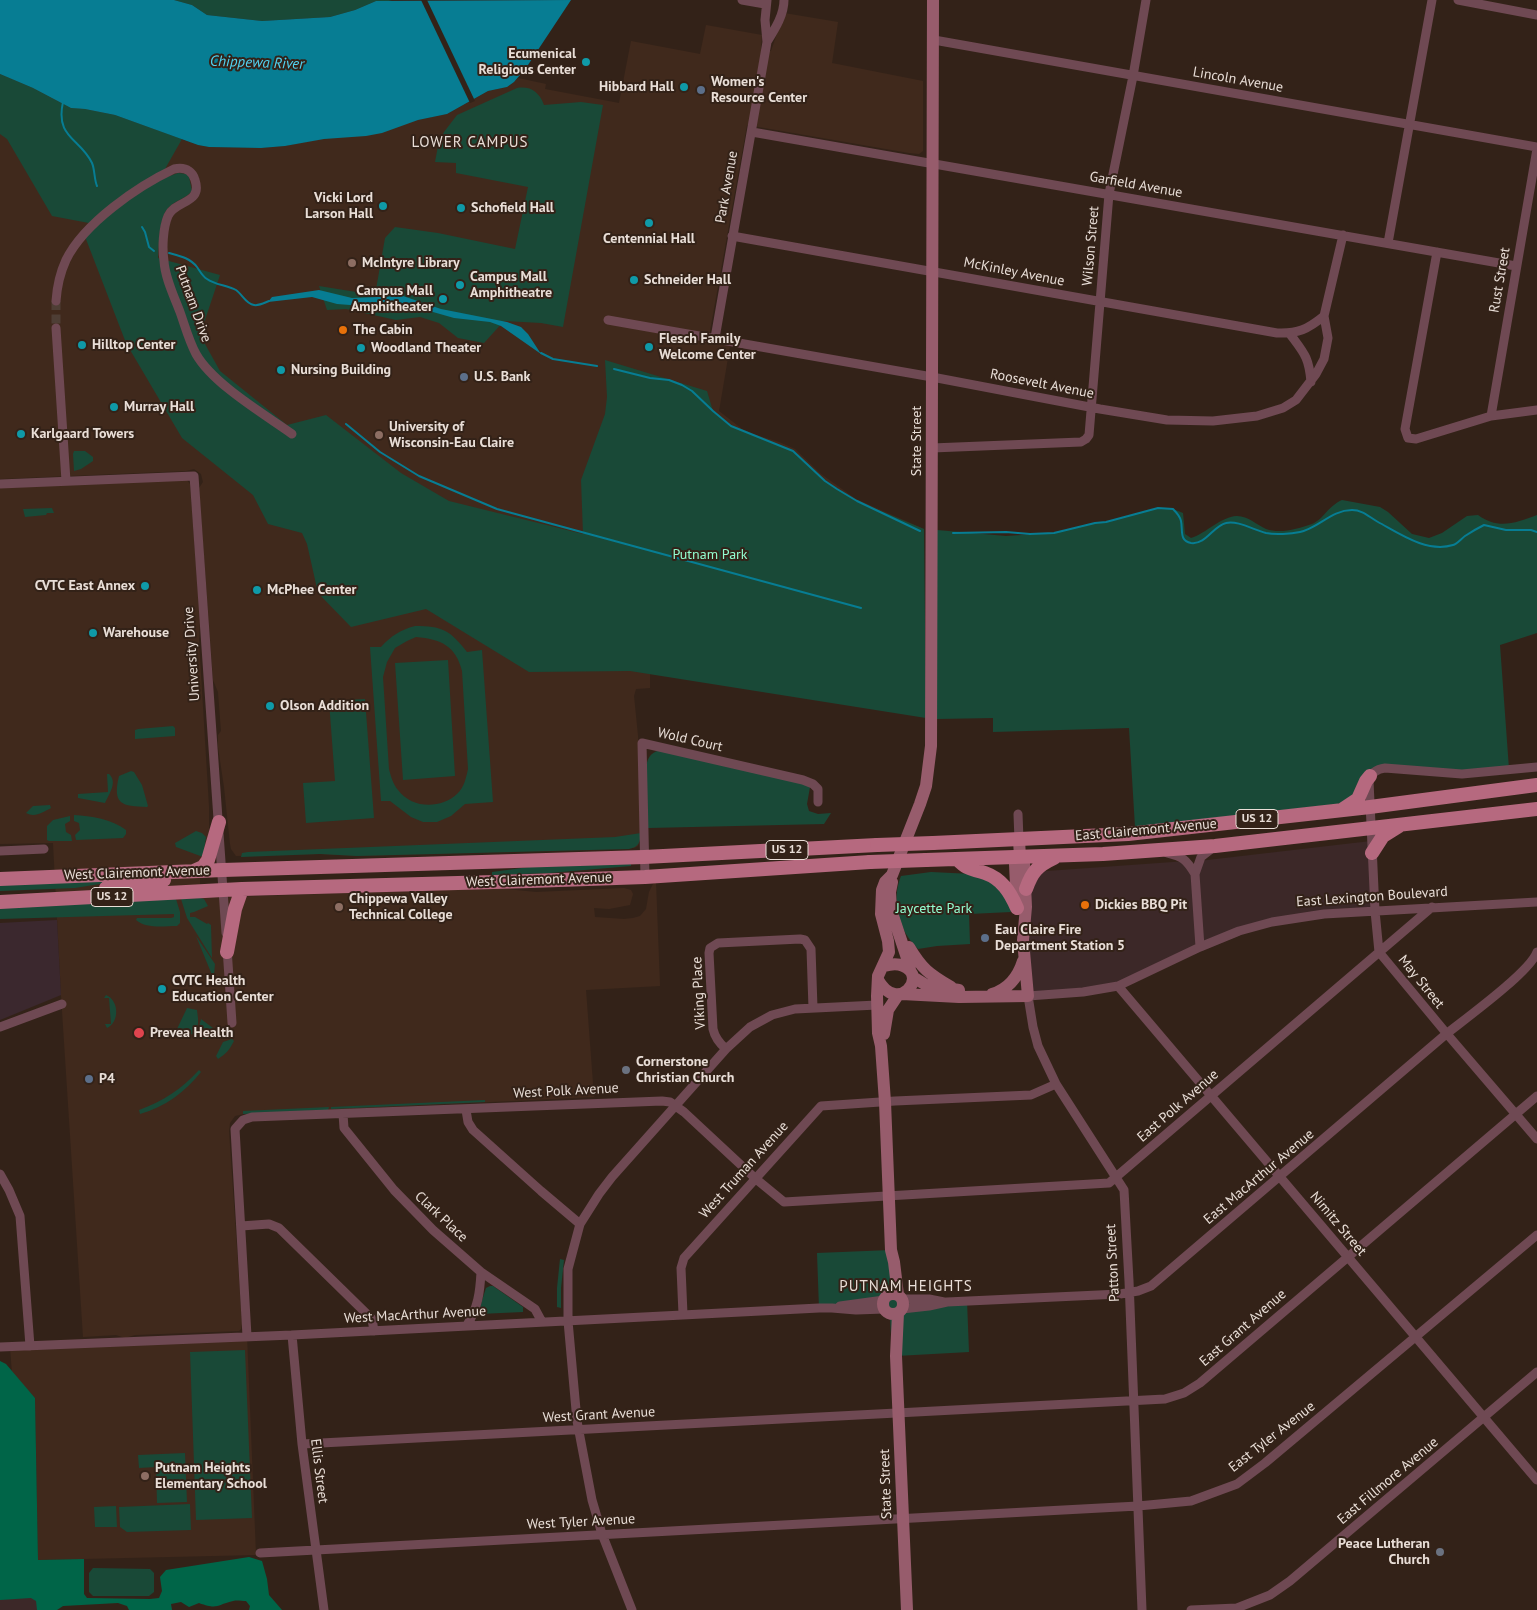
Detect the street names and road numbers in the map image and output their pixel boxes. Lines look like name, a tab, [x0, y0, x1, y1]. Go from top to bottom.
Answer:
street label: Lincoln Avenue	[1192, 64, 1284, 96]
street label: Park Avenue	[712, 149, 742, 225]
street label: Garfield Avenue	[1088, 169, 1184, 201]
street label: Wilson Street	[1079, 205, 1103, 287]
street label: Rust Street	[1486, 246, 1514, 314]
street label: McKinley Avenue	[962, 254, 1066, 290]
street label: Putnam Drive	[171, 263, 215, 345]
street label: Roosevelt Avenue	[989, 366, 1095, 402]
street label: State Street	[909, 406, 925, 476]
street label: University Drive	[180, 606, 204, 702]
street label: Wold Court	[656, 724, 724, 756]
road number: US 12	[1236, 810, 1278, 829]
street label: East Clairemont Avenue	[1074, 815, 1218, 845]
road number: US 12	[766, 840, 808, 860]
street label: West Clairemont Avenue	[64, 862, 210, 884]
street label: West Clairemont Avenue	[466, 869, 612, 891]
street label: East Lexington Boulevard	[1296, 883, 1448, 911]
road number: US 12	[91, 888, 133, 906]
street label: May Street	[1394, 952, 1448, 1012]
street label: Viking Place	[689, 956, 709, 1030]
street label: East Polk Avenue	[1134, 1066, 1222, 1146]
street label: West Polk Avenue	[513, 1080, 619, 1102]
street label: West Truman Avenue	[696, 1118, 792, 1222]
street label: East MacArthur Avenue	[1200, 1126, 1318, 1228]
street label: Clark Place	[411, 1188, 471, 1246]
street label: Nimitz Street	[1306, 1188, 1370, 1260]
street label: Patton Street	[1103, 1223, 1123, 1303]
street label: East Grant Avenue	[1196, 1286, 1290, 1370]
street label: West MacArthur Avenue	[343, 1303, 487, 1327]
street label: East Tyler Avenue	[1226, 1398, 1318, 1476]
street label: West Grant Avenue	[542, 1404, 656, 1426]
street label: East Fillmore Avenue	[1334, 1434, 1442, 1528]
street label: Ellis Street	[307, 1438, 331, 1504]
street label: State Street	[876, 1449, 896, 1519]
street label: West Tyler Avenue	[526, 1511, 636, 1533]

